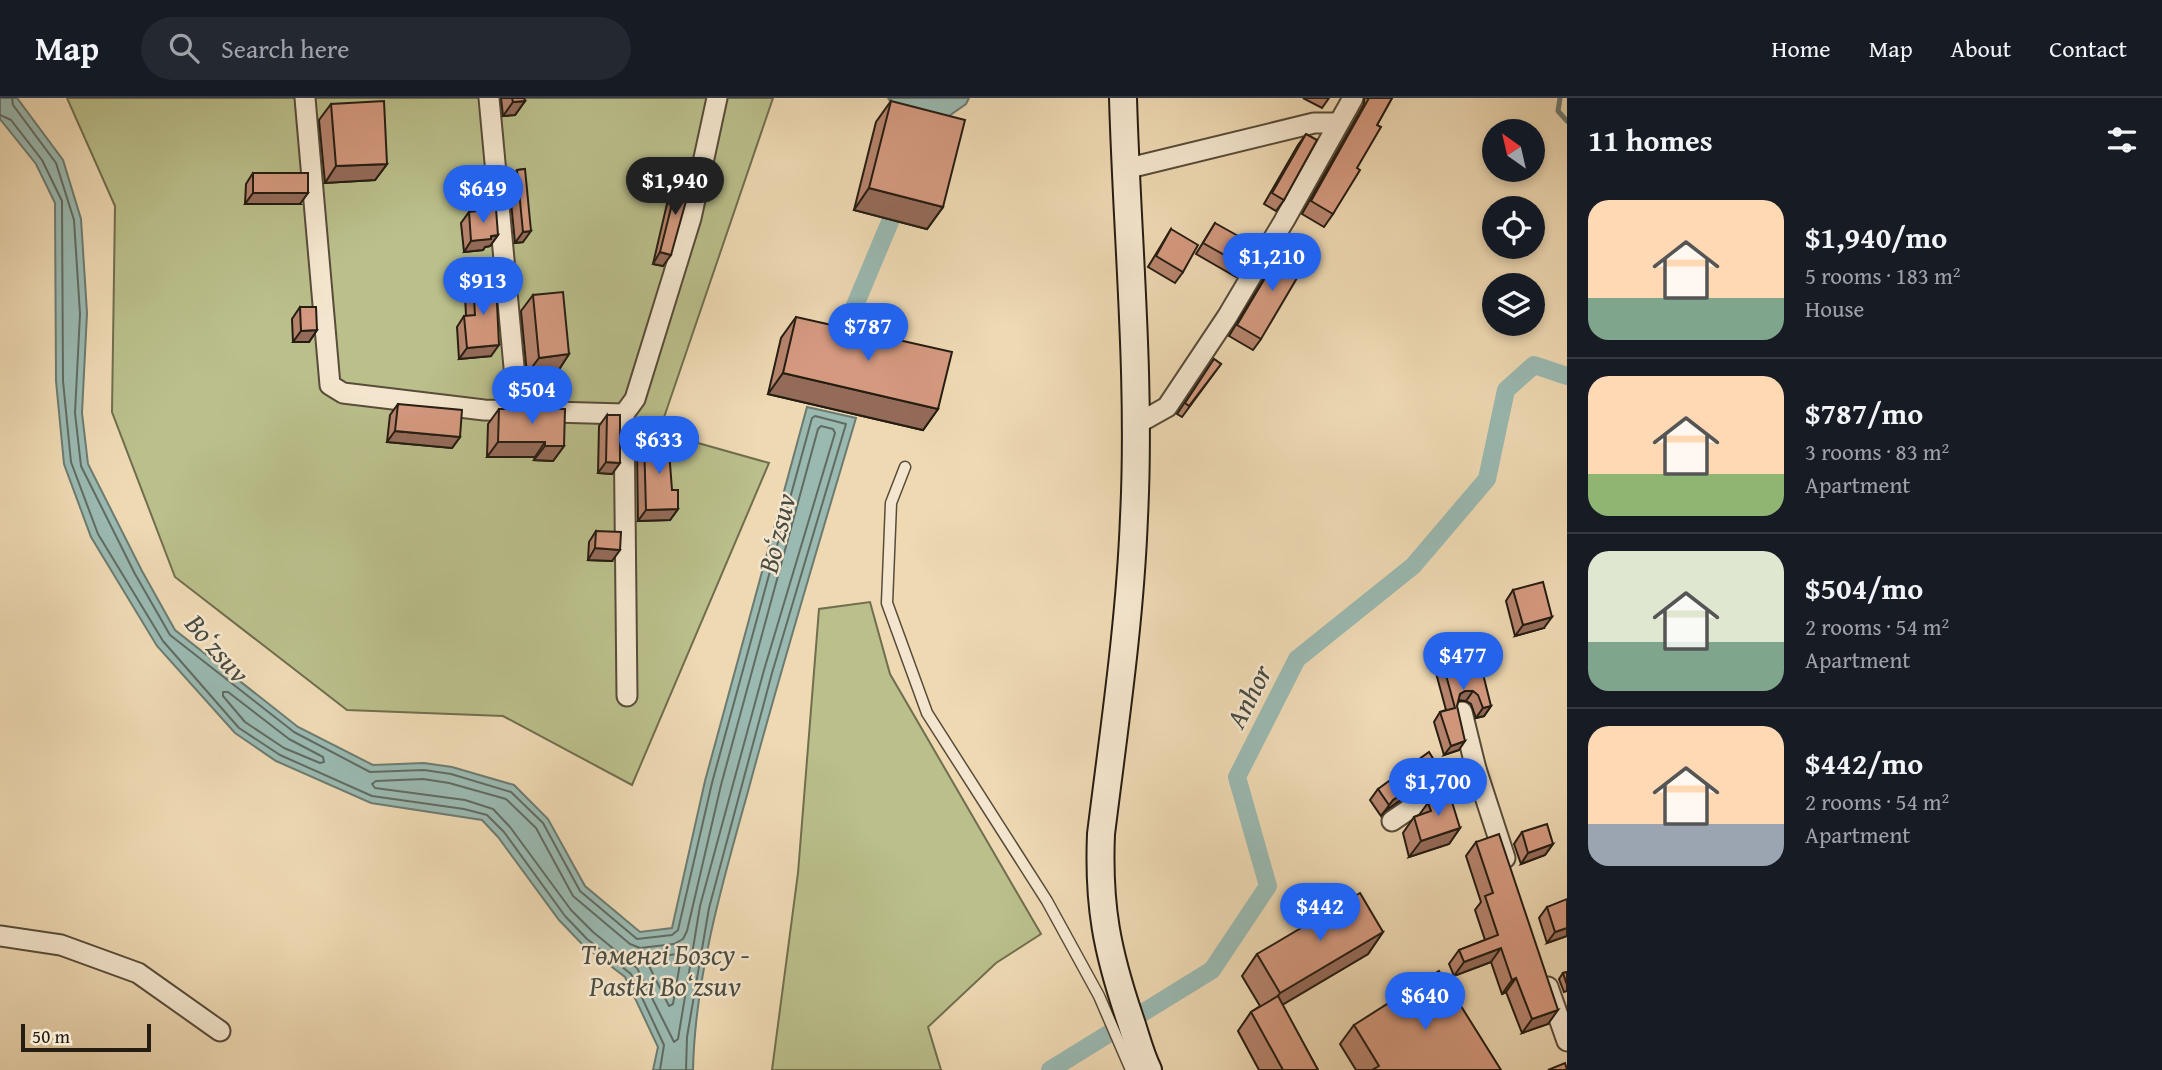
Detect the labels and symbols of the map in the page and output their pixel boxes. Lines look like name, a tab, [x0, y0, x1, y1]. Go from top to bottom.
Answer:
north arrow	[1482, 119, 1545, 182]
pin: $1,940	[618, 158, 732, 217]
pin: $649	[442, 166, 524, 225]
pin: $1,210	[1215, 234, 1329, 293]
pin: $913	[442, 258, 524, 317]
pin: $787	[827, 303, 909, 363]
pin: $504	[491, 366, 573, 426]
pin: $633	[618, 416, 700, 476]
water label: Boʻzsuv	[746, 489, 806, 578]
water label: Boʻzsuv	[175, 603, 260, 692]
pin: $477	[1422, 632, 1504, 692]
water label: Anhor	[1214, 656, 1282, 736]
pin: $1,700	[1381, 758, 1495, 818]
pin: $442	[1279, 884, 1361, 943]
water label: Төменгі Бозсу - Pastki Boʻzsuv	[580, 933, 750, 1006]
pin: $640	[1384, 972, 1466, 1032]
scale bar	[21, 1021, 150, 1053]

